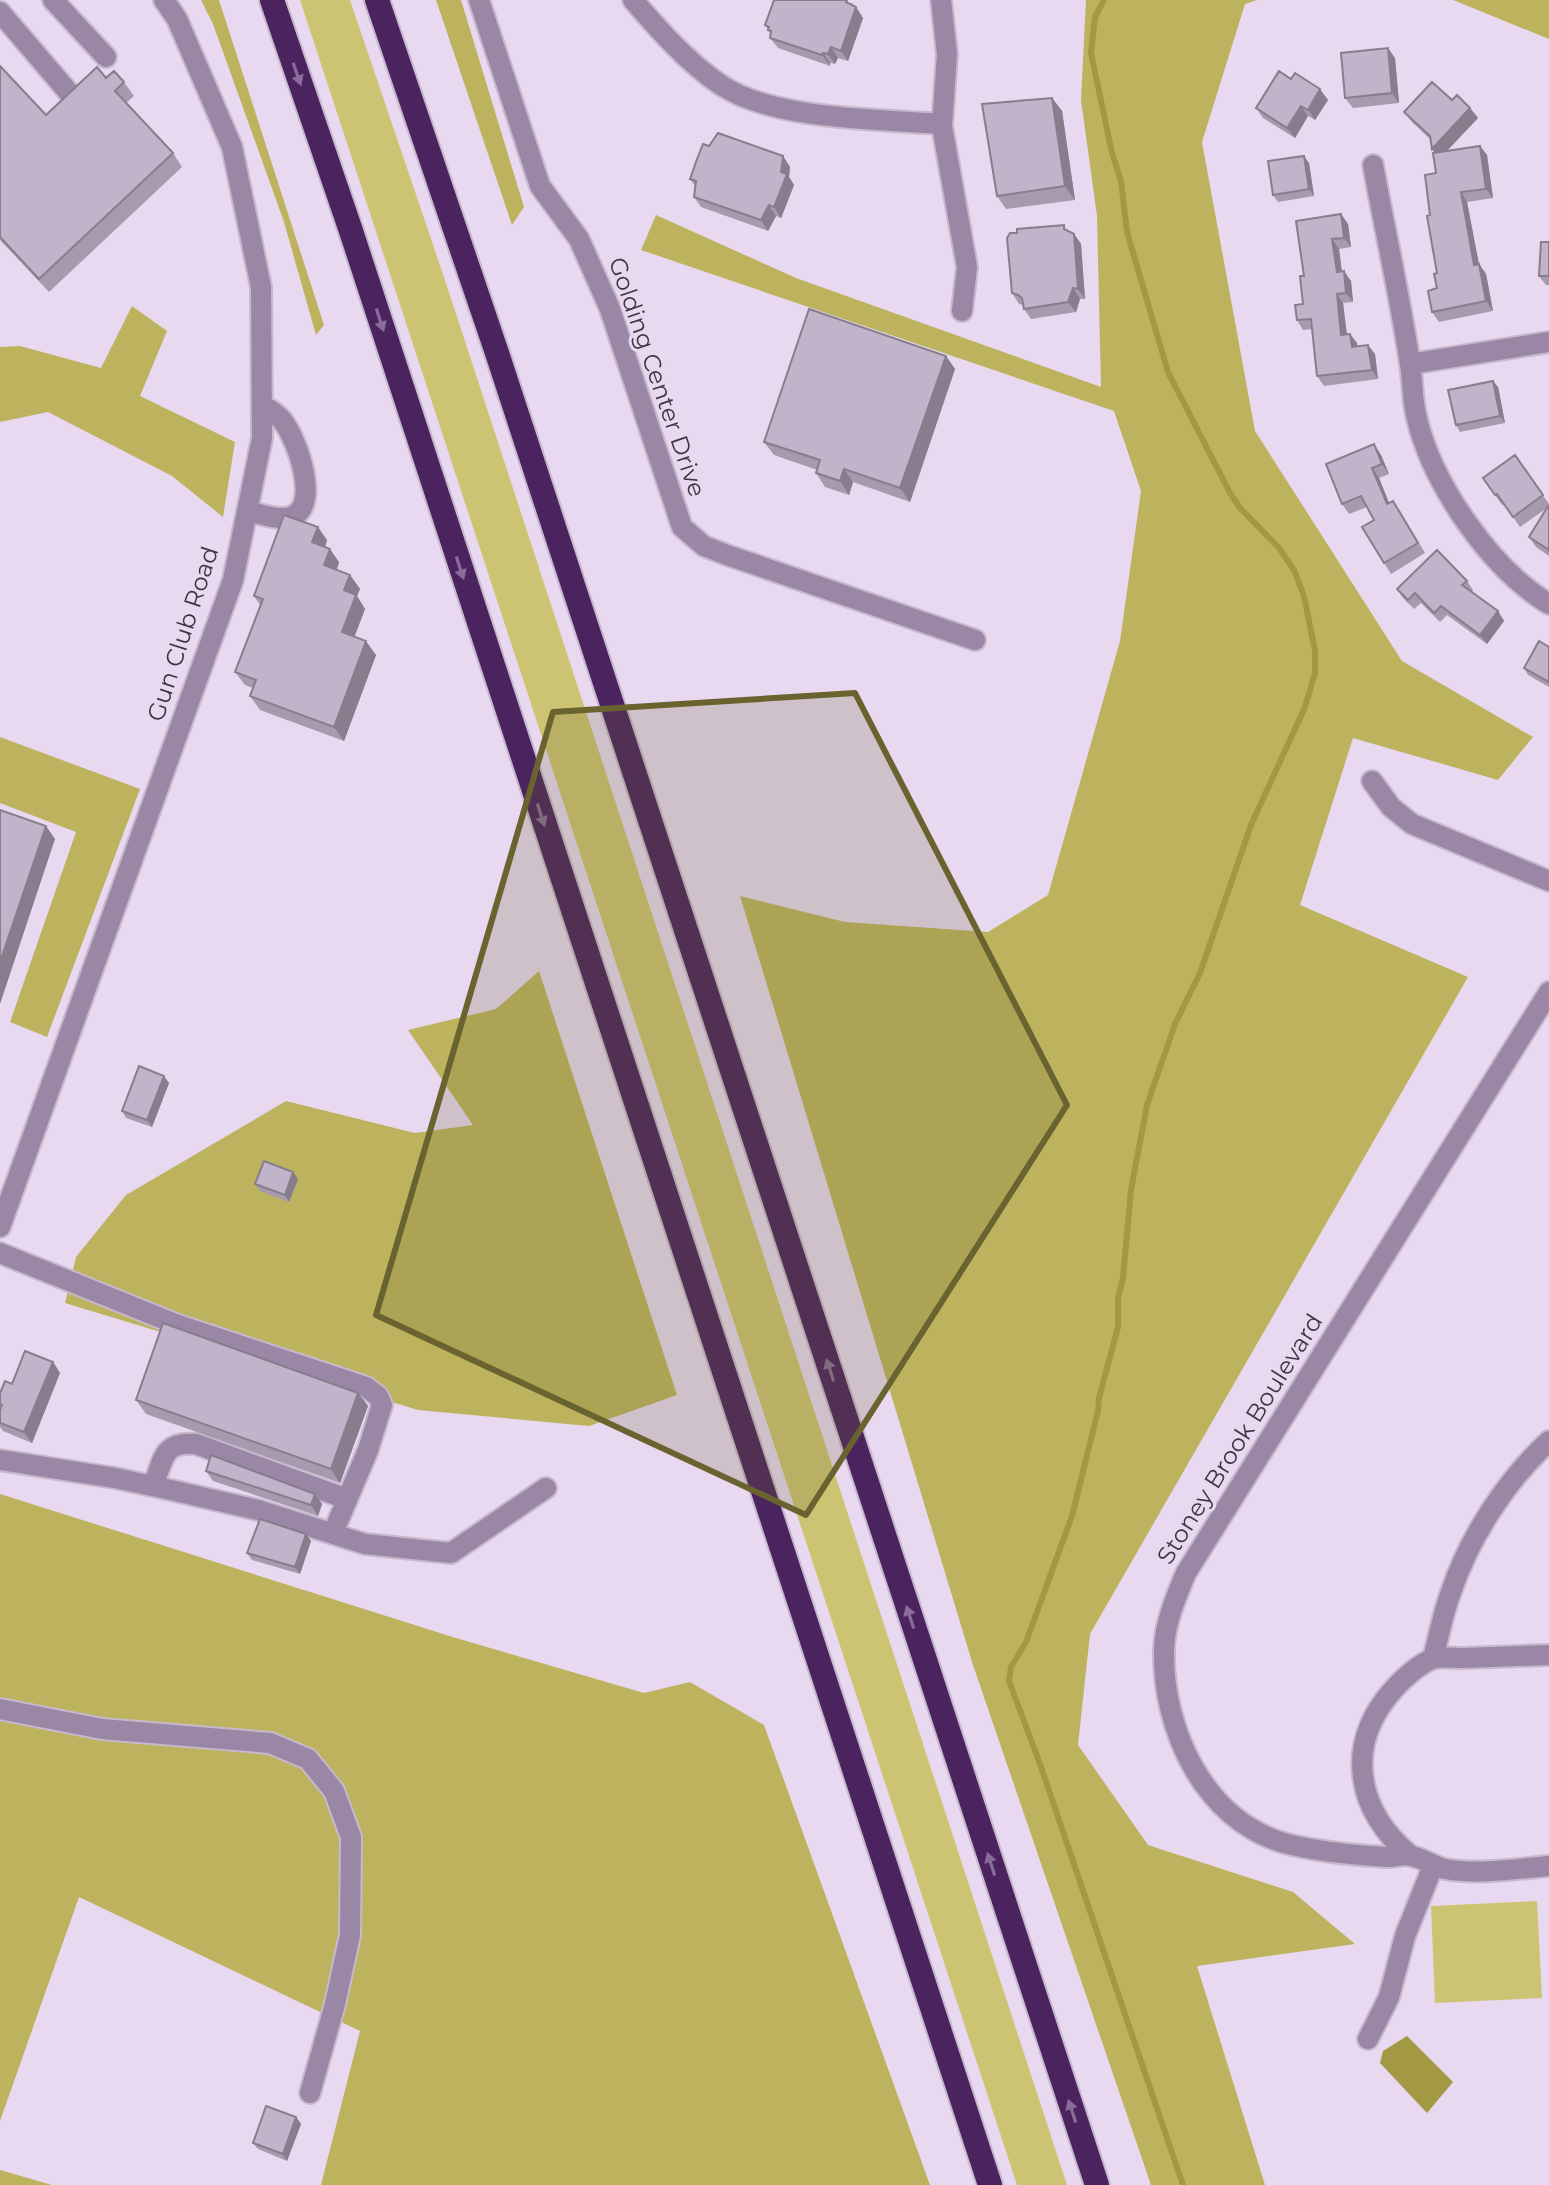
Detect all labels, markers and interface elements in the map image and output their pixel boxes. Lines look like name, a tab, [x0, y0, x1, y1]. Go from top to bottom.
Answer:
one-way arrow	[292, 62, 304, 86]
street label: Golding Center Drive	[603, 253, 712, 500]
one-way arrow	[374, 309, 386, 333]
street label: Gun Club Road	[141, 543, 224, 725]
one-way arrow	[454, 556, 466, 580]
one-way arrow	[535, 803, 547, 827]
street label: Stoney Brook Boulevard	[1151, 1308, 1329, 1569]
one-way arrow	[823, 1357, 835, 1381]
one-way arrow	[904, 1604, 916, 1628]
one-way arrow	[985, 1851, 997, 1875]
one-way arrow	[1066, 2099, 1078, 2123]

